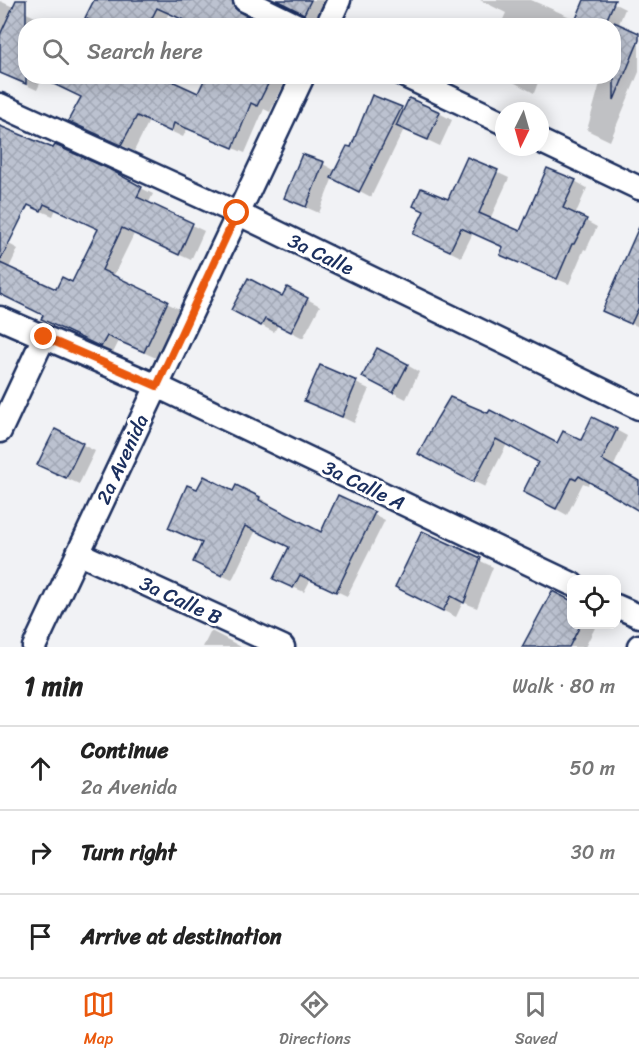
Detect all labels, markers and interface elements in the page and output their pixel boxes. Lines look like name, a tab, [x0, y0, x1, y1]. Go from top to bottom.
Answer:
search box	[18, 18, 621, 84]
text: Search here	[87, 32, 203, 71]
icon: search	[39, 35, 72, 68]
north arrow	[495, 102, 549, 156]
route start	[223, 199, 249, 225]
street label: 3a Calle	[282, 223, 360, 286]
route end	[30, 323, 56, 349]
street label: 2a Avenida	[86, 408, 159, 510]
street label: 3a Calle A	[317, 450, 411, 520]
street label: 3a Calle B	[134, 566, 228, 635]
map controls	[567, 575, 621, 629]
button: locate	[567, 575, 621, 629]
text: 1 min	[24, 663, 83, 709]
text: Walk · 80 m	[512, 669, 615, 704]
text: Continue	[81, 731, 169, 770]
text: 50 m	[570, 751, 615, 786]
icon: ahead	[24, 752, 57, 785]
text: 2a Avenida	[81, 770, 177, 805]
text: Turn right	[81, 833, 176, 872]
text: 30 m	[571, 835, 615, 870]
icon: right	[24, 836, 57, 869]
text: Arrive at destination	[81, 917, 282, 956]
icon: arrive	[24, 920, 57, 953]
tab: Map	[82, 988, 115, 1053]
tab: Directions	[279, 988, 351, 1053]
tab: Saved	[515, 988, 557, 1053]

